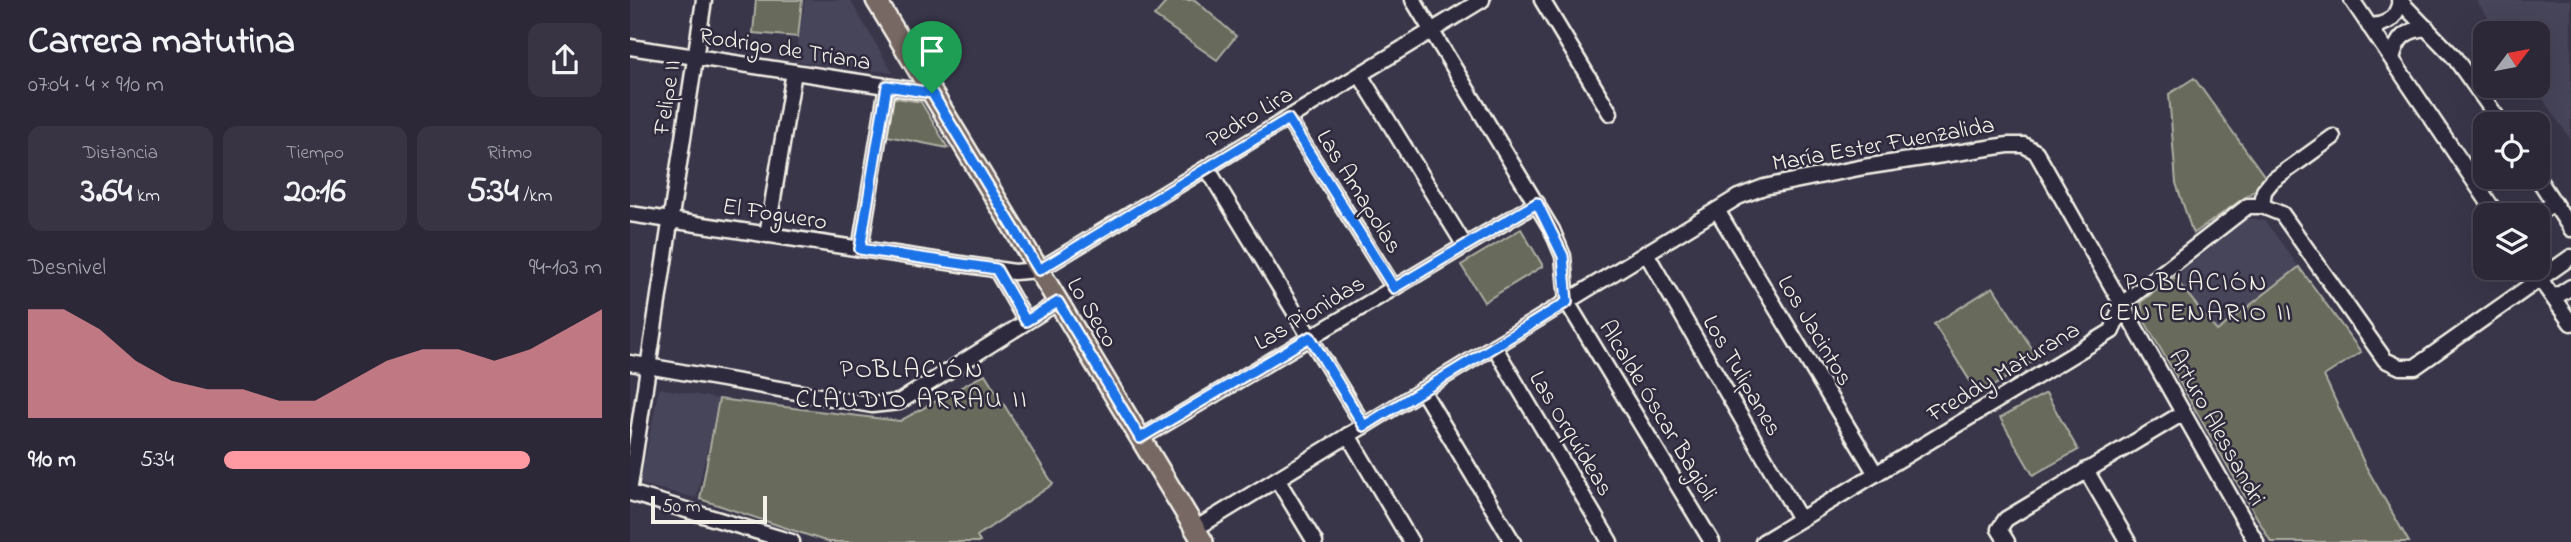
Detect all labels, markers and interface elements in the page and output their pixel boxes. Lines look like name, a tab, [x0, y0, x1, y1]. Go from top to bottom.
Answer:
text: Carrera matutina	[28, 15, 295, 71]
street label: Rodrigo de Triana	[696, 20, 873, 81]
pin	[902, 21, 962, 93]
north arrow	[2473, 21, 2550, 98]
map controls	[2473, 21, 2550, 280]
button: share	[528, 23, 602, 97]
icon: arrive	[913, 32, 951, 70]
street label: Felipe II	[645, 57, 692, 139]
text: 07:04 · 4 × 910 m	[28, 69, 164, 102]
street label: Pedro Lira	[1200, 78, 1301, 158]
street label: María Ester Fuenzalida	[1770, 109, 1997, 182]
button: locate	[2473, 112, 2550, 189]
street label: Las Amapolas	[1306, 123, 1410, 261]
text: Distancia	[83, 140, 158, 167]
text: Tiempo	[286, 140, 344, 167]
text: Ritmo	[487, 140, 532, 167]
text: 3.64	[81, 167, 132, 218]
text: 20:16	[284, 167, 346, 218]
text: 5:34	[467, 167, 519, 218]
text: km	[132, 183, 160, 210]
text: /km	[519, 183, 552, 210]
street label: El Foguero	[720, 190, 829, 241]
button: layers	[2473, 203, 2550, 280]
text: Desnivel	[28, 252, 106, 285]
text: 94–103 m	[529, 252, 602, 285]
district label: POBLACIÓN CENTENARIO II	[2099, 265, 2293, 333]
street label: Las Pionidas	[1248, 267, 1373, 361]
street label: Los Jacintos	[1767, 269, 1861, 393]
street label: Lo Seco	[1056, 271, 1126, 355]
street label: Los Tulipanes	[1692, 309, 1790, 443]
street label: Alcalde Óscar Bagioli	[1589, 314, 1725, 509]
street label: Freddy Maturana	[1920, 314, 2088, 434]
street label: Arturo Alessandri	[2158, 344, 2273, 513]
district label: POBLACIÓN CLAUDIO ARRAU II	[795, 352, 1029, 420]
street label: Las Orquídeas	[1519, 365, 1621, 504]
text: 910 m	[28, 444, 76, 477]
text: 5:34	[140, 444, 174, 477]
scale bar	[651, 493, 766, 525]
text: 50 m	[662, 494, 701, 521]

